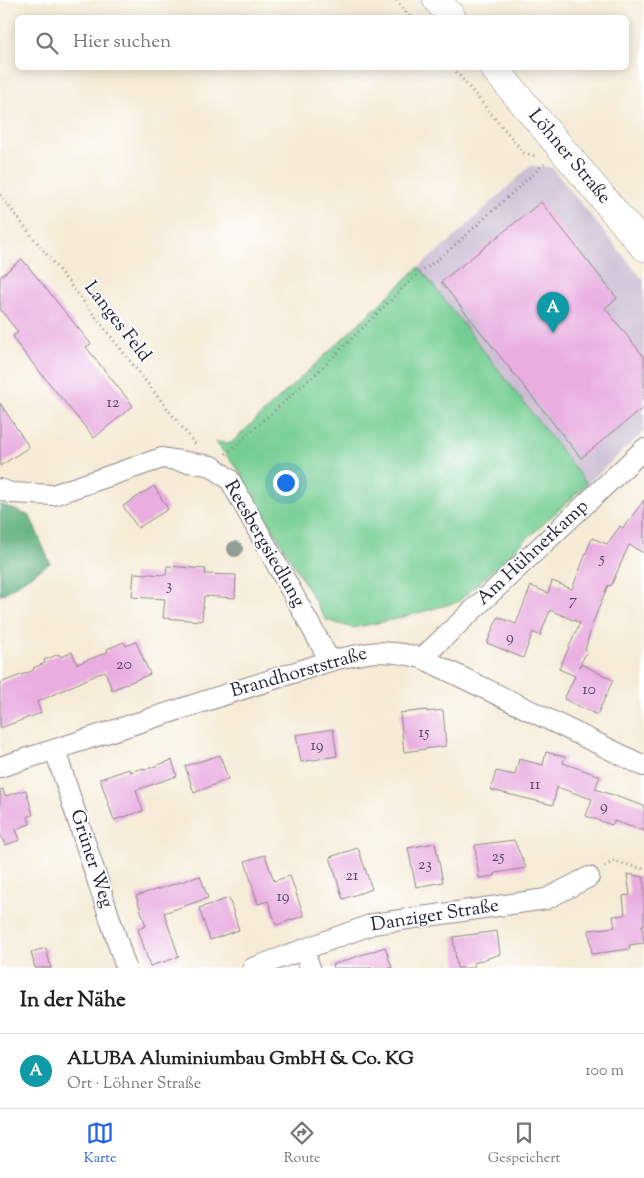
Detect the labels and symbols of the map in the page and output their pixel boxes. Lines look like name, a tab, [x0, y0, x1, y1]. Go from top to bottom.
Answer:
street label: Löhner Straße	[521, 104, 617, 210]
street label: Langes Feld	[77, 276, 157, 368]
pin: A	[537, 292, 569, 333]
house number: 12	[107, 392, 120, 415]
your location	[273, 470, 299, 496]
street label: Reesbergsiedlung	[217, 476, 311, 612]
street label: Am Hühnerkamp	[471, 494, 595, 612]
house number: 5	[598, 548, 605, 571]
house number: 3	[166, 575, 172, 598]
house number: 7	[569, 590, 577, 613]
house number: 9	[506, 627, 514, 650]
street label: Brandhorststraße	[228, 641, 371, 705]
house number: 20	[116, 654, 132, 677]
house number: 10	[582, 679, 596, 702]
house number: 15	[419, 722, 430, 745]
house number: 19	[310, 735, 324, 758]
house number: 11	[530, 774, 541, 797]
house number: 9	[600, 796, 608, 819]
street label: Grüner Weg	[62, 806, 120, 912]
house number: 25	[492, 846, 505, 869]
house number: 23	[418, 854, 432, 877]
house number: 21	[346, 865, 359, 888]
house number: 19	[276, 886, 290, 909]
street label: Danziger Straße	[369, 893, 501, 939]

